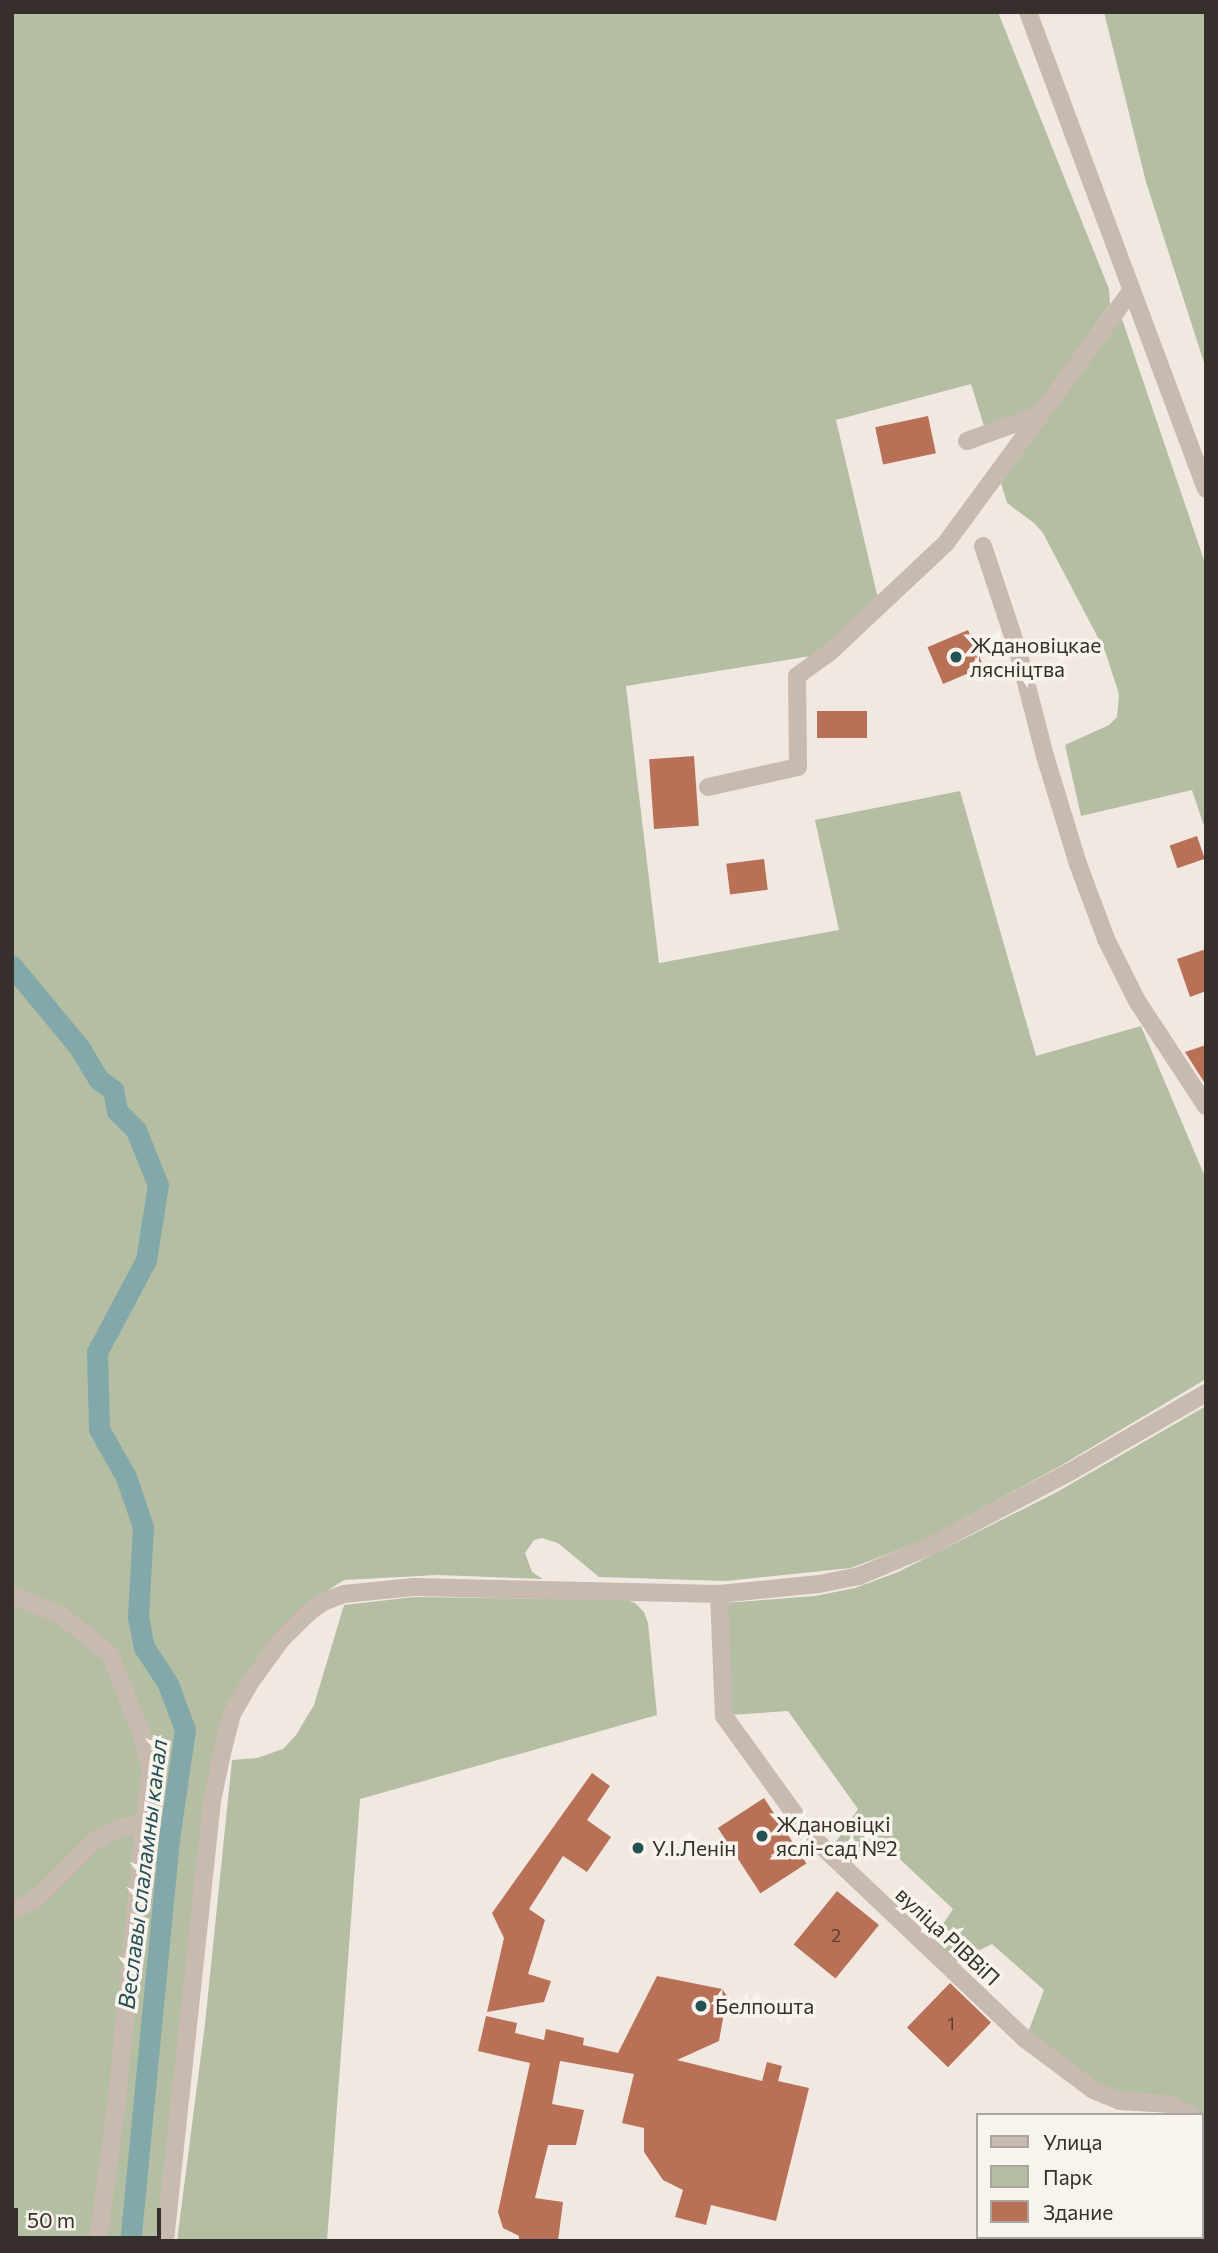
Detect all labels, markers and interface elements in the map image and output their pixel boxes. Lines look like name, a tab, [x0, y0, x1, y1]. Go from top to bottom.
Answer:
place label: Ждановіцкае лясніцтва	[970, 632, 1101, 682]
marker: Ждановіцкае лясніцтва	[948, 649, 964, 665]
water label: Веславы слаламны канал	[112, 1738, 172, 2010]
place label: Ждановіцкі яслі-сад №2	[776, 1811, 898, 1861]
marker: Ждановіцкі яслі-сад №2	[754, 1828, 770, 1844]
place label: У.І.Ленін	[652, 1835, 736, 1861]
marker: У.І.Ленін	[630, 1840, 646, 1856]
street label: вуліца РІВВіП	[891, 1881, 1005, 1991]
house number: 2	[831, 1924, 841, 1946]
place label: Белпошта	[715, 1993, 814, 2019]
marker: Белпошта	[693, 1998, 709, 2014]
house number: 1	[947, 2012, 955, 2034]
legend	[976, 2113, 1204, 2239]
text: Улица	[1043, 2129, 1102, 2154]
text: Парк	[1043, 2164, 1093, 2189]
scale bar	[18, 2194, 164, 2238]
text: Здание	[1043, 2199, 1113, 2224]
text: 50 m	[27, 2207, 75, 2232]

